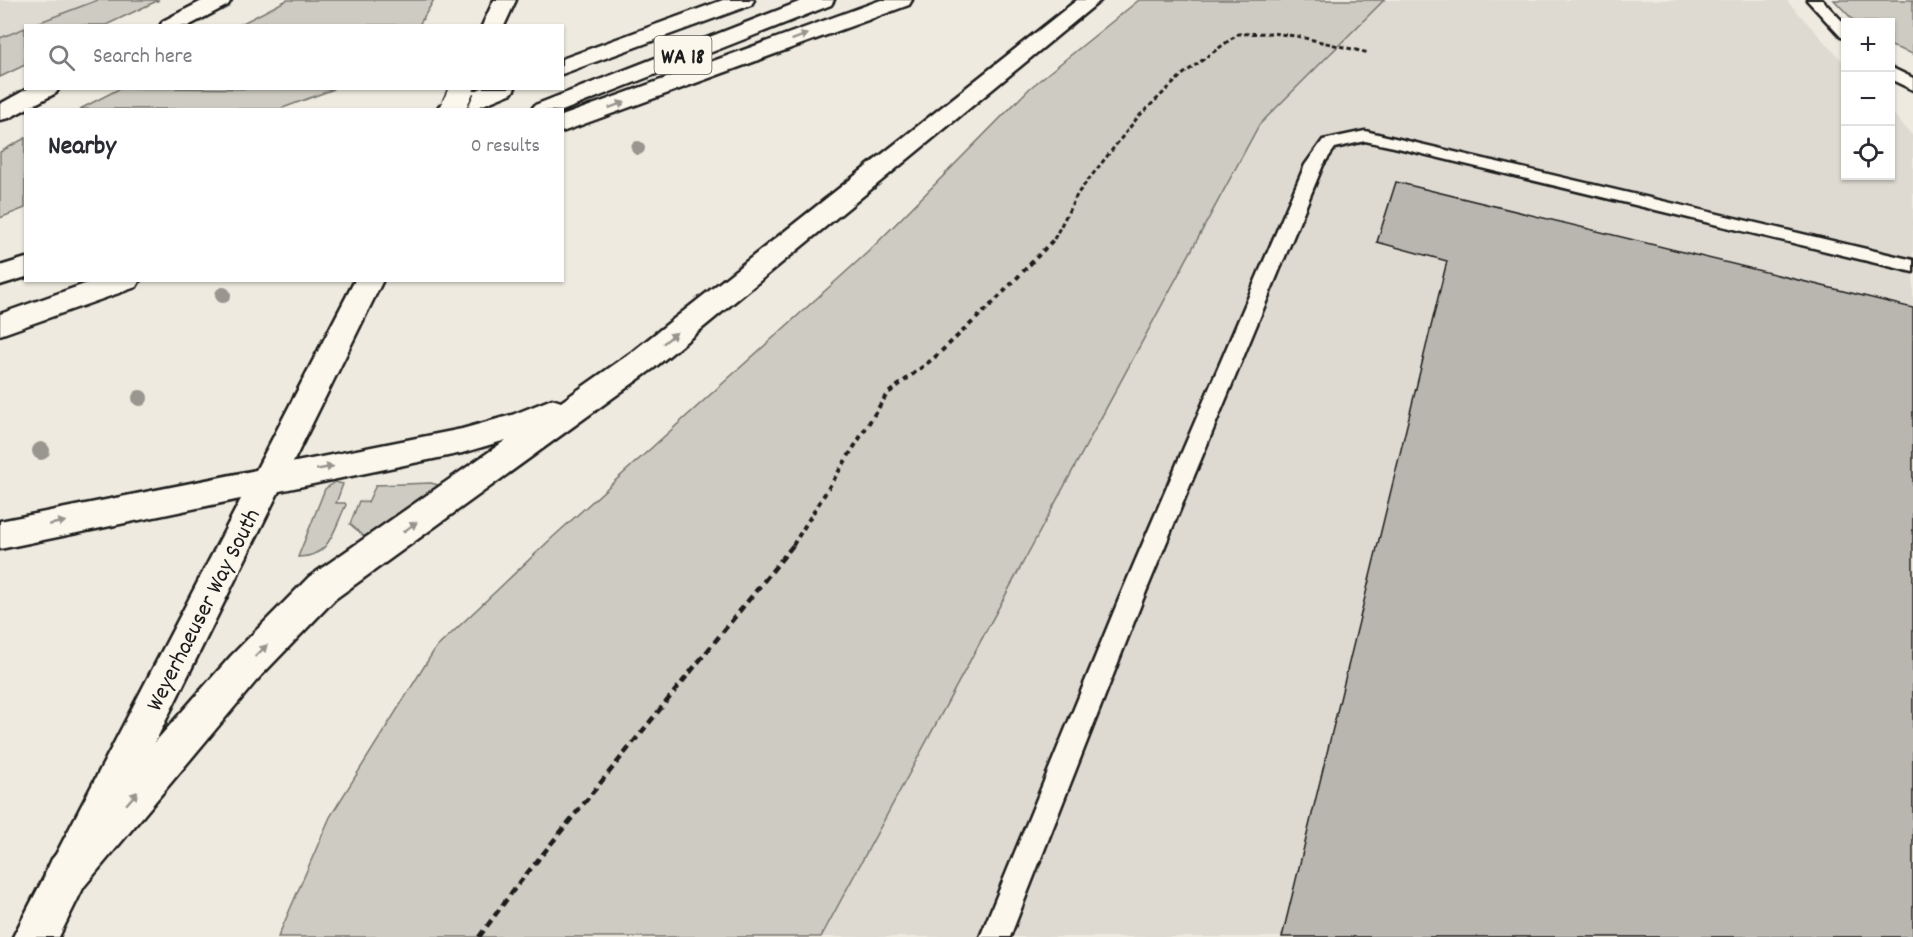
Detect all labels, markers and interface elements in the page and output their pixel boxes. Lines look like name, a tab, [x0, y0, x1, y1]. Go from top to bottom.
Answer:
map controls	[1841, 18, 1895, 180]
button: +	[1841, 18, 1895, 72]
search box	[24, 24, 564, 90]
one-way arrow	[791, 32, 809, 42]
road number: WA 18	[654, 36, 712, 74]
icon: search	[45, 41, 78, 74]
text: Search here	[93, 42, 192, 73]
button: −	[1841, 72, 1895, 126]
one-way arrow	[609, 99, 627, 109]
button: locate	[1841, 126, 1895, 180]
text: Nearby	[48, 129, 116, 166]
text: 0 results	[471, 133, 540, 161]
one-way arrow	[662, 332, 677, 345]
one-way arrow	[316, 463, 335, 472]
street label: Weyerhaeuser Way South	[139, 503, 271, 718]
one-way arrow	[48, 518, 67, 527]
one-way arrow	[402, 521, 418, 533]
one-way arrow	[253, 644, 267, 658]
one-way arrow	[125, 791, 138, 806]

